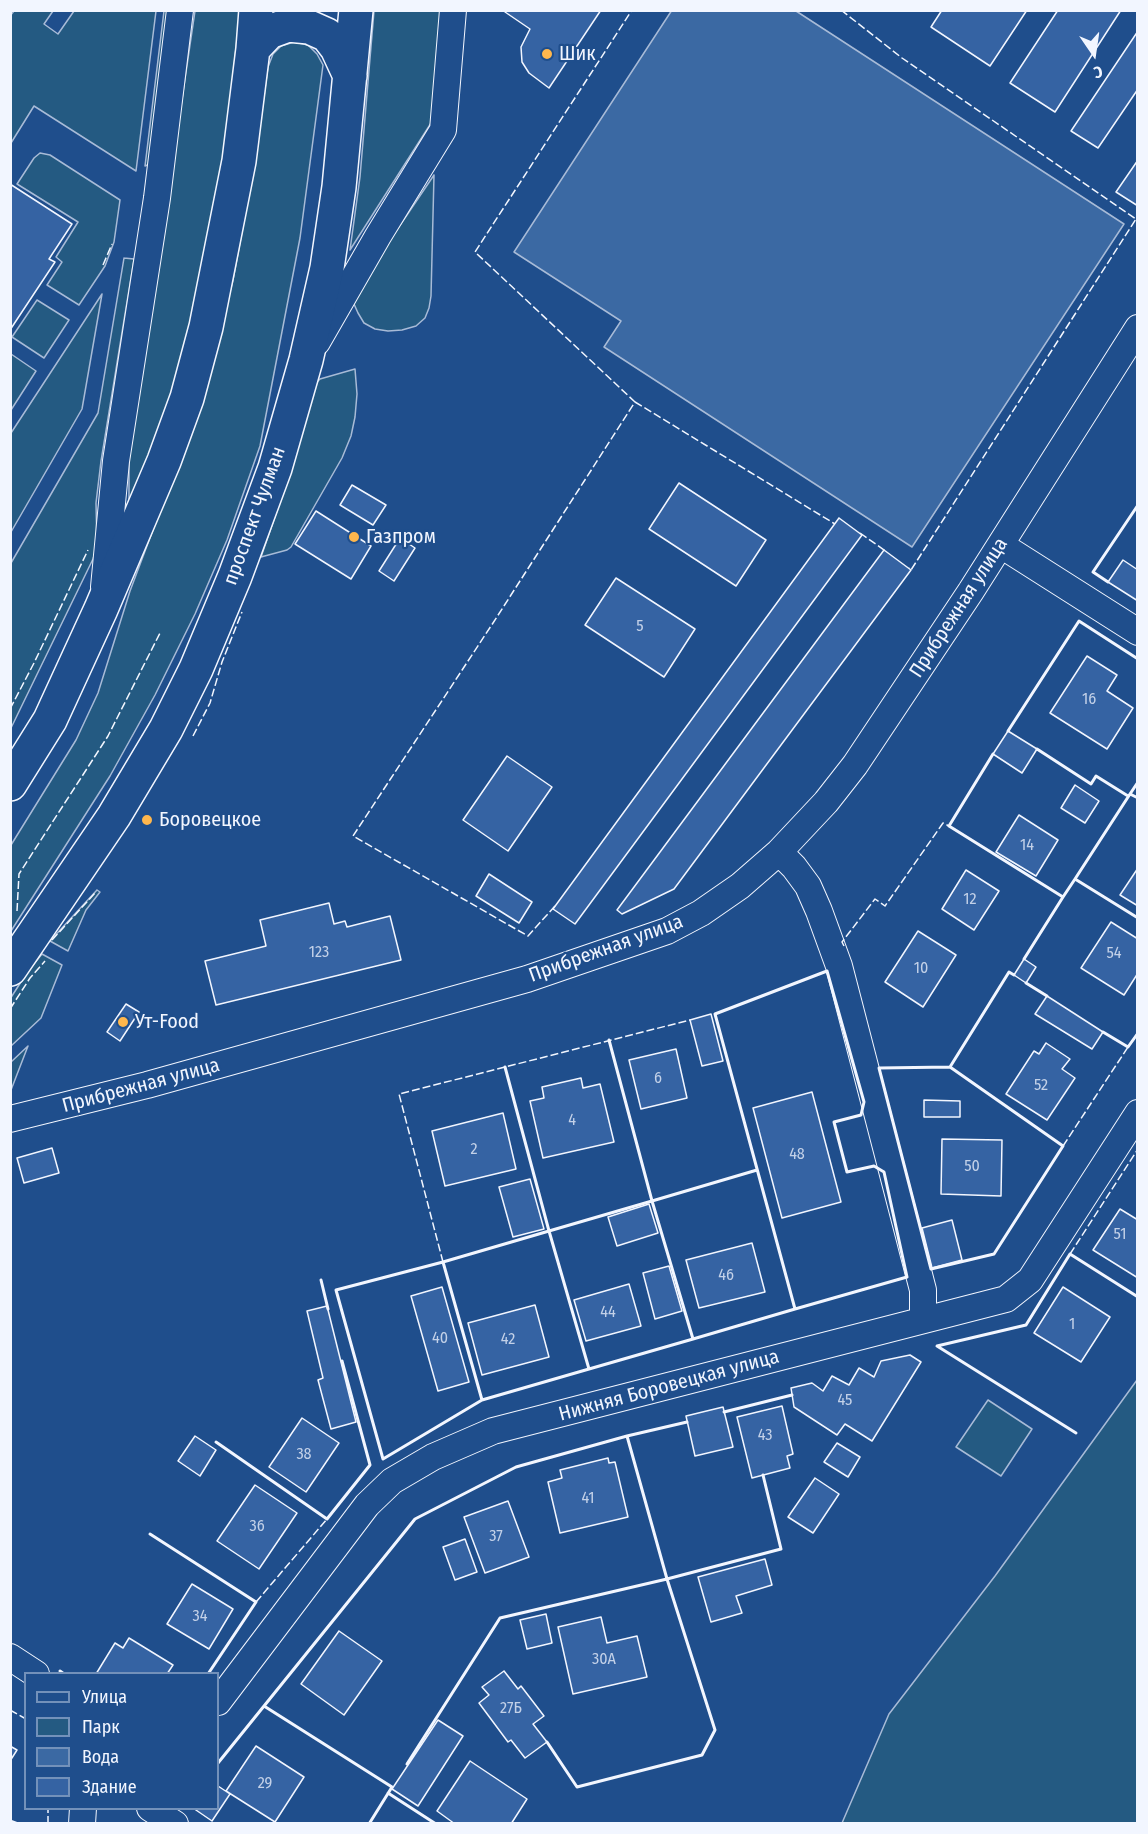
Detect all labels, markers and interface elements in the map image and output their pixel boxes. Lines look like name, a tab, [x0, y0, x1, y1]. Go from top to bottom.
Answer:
north arrow	[1064, 24, 1124, 84]
place label: Шик	[559, 42, 596, 66]
marker: Шик	[540, 47, 554, 61]
text: С	[1092, 62, 1104, 82]
street label: проспект Чулман	[219, 444, 291, 588]
place label: Газпром	[366, 525, 436, 549]
marker: Газпром	[347, 530, 361, 544]
street label: Прибрежная улица	[905, 533, 1013, 683]
house number: 5	[636, 617, 644, 637]
house number: 16	[1082, 690, 1096, 710]
place label: Боровецкое	[159, 808, 261, 832]
marker: Боровецкое	[140, 813, 154, 827]
house number: 14	[1020, 836, 1034, 856]
house number: 12	[963, 890, 977, 910]
street label: Прибрежная улица	[526, 910, 686, 988]
house number: 123	[309, 943, 329, 963]
house number: 54	[1106, 944, 1122, 964]
house number: 10	[914, 959, 928, 979]
place label: Ут-Food	[135, 1010, 199, 1034]
marker: Ут-Food	[116, 1015, 130, 1029]
street label: Прибрежная улица	[60, 1053, 222, 1119]
house number: 6	[654, 1069, 662, 1089]
house number: 52	[1034, 1076, 1048, 1096]
house number: 4	[568, 1111, 576, 1131]
house number: 2	[470, 1140, 478, 1160]
house number: 48	[789, 1145, 805, 1165]
house number: 50	[964, 1157, 980, 1177]
house number: 51	[1114, 1225, 1126, 1245]
house number: 46	[718, 1266, 734, 1286]
house number: 44	[600, 1303, 616, 1323]
house number: 1	[1069, 1315, 1075, 1335]
house number: 40	[432, 1329, 448, 1349]
house number: 42	[501, 1330, 515, 1350]
street label: Нижняя Боровецкая улица	[556, 1345, 782, 1427]
house number: 45	[838, 1391, 852, 1411]
house number: 43	[758, 1426, 772, 1446]
house number: 38	[296, 1445, 312, 1465]
house number: 41	[581, 1489, 595, 1509]
house number: 36	[249, 1517, 265, 1537]
house number: 37	[489, 1527, 503, 1547]
house number: 34	[193, 1607, 207, 1627]
house number: 30А	[592, 1650, 616, 1670]
legend	[24, 1672, 219, 1810]
text: Улица	[82, 1686, 127, 1708]
house number: 27Б	[500, 1699, 522, 1719]
text: Парк	[82, 1716, 120, 1738]
text: Вода	[82, 1746, 119, 1768]
house number: 29	[258, 1774, 272, 1794]
text: Здание	[82, 1776, 137, 1798]

